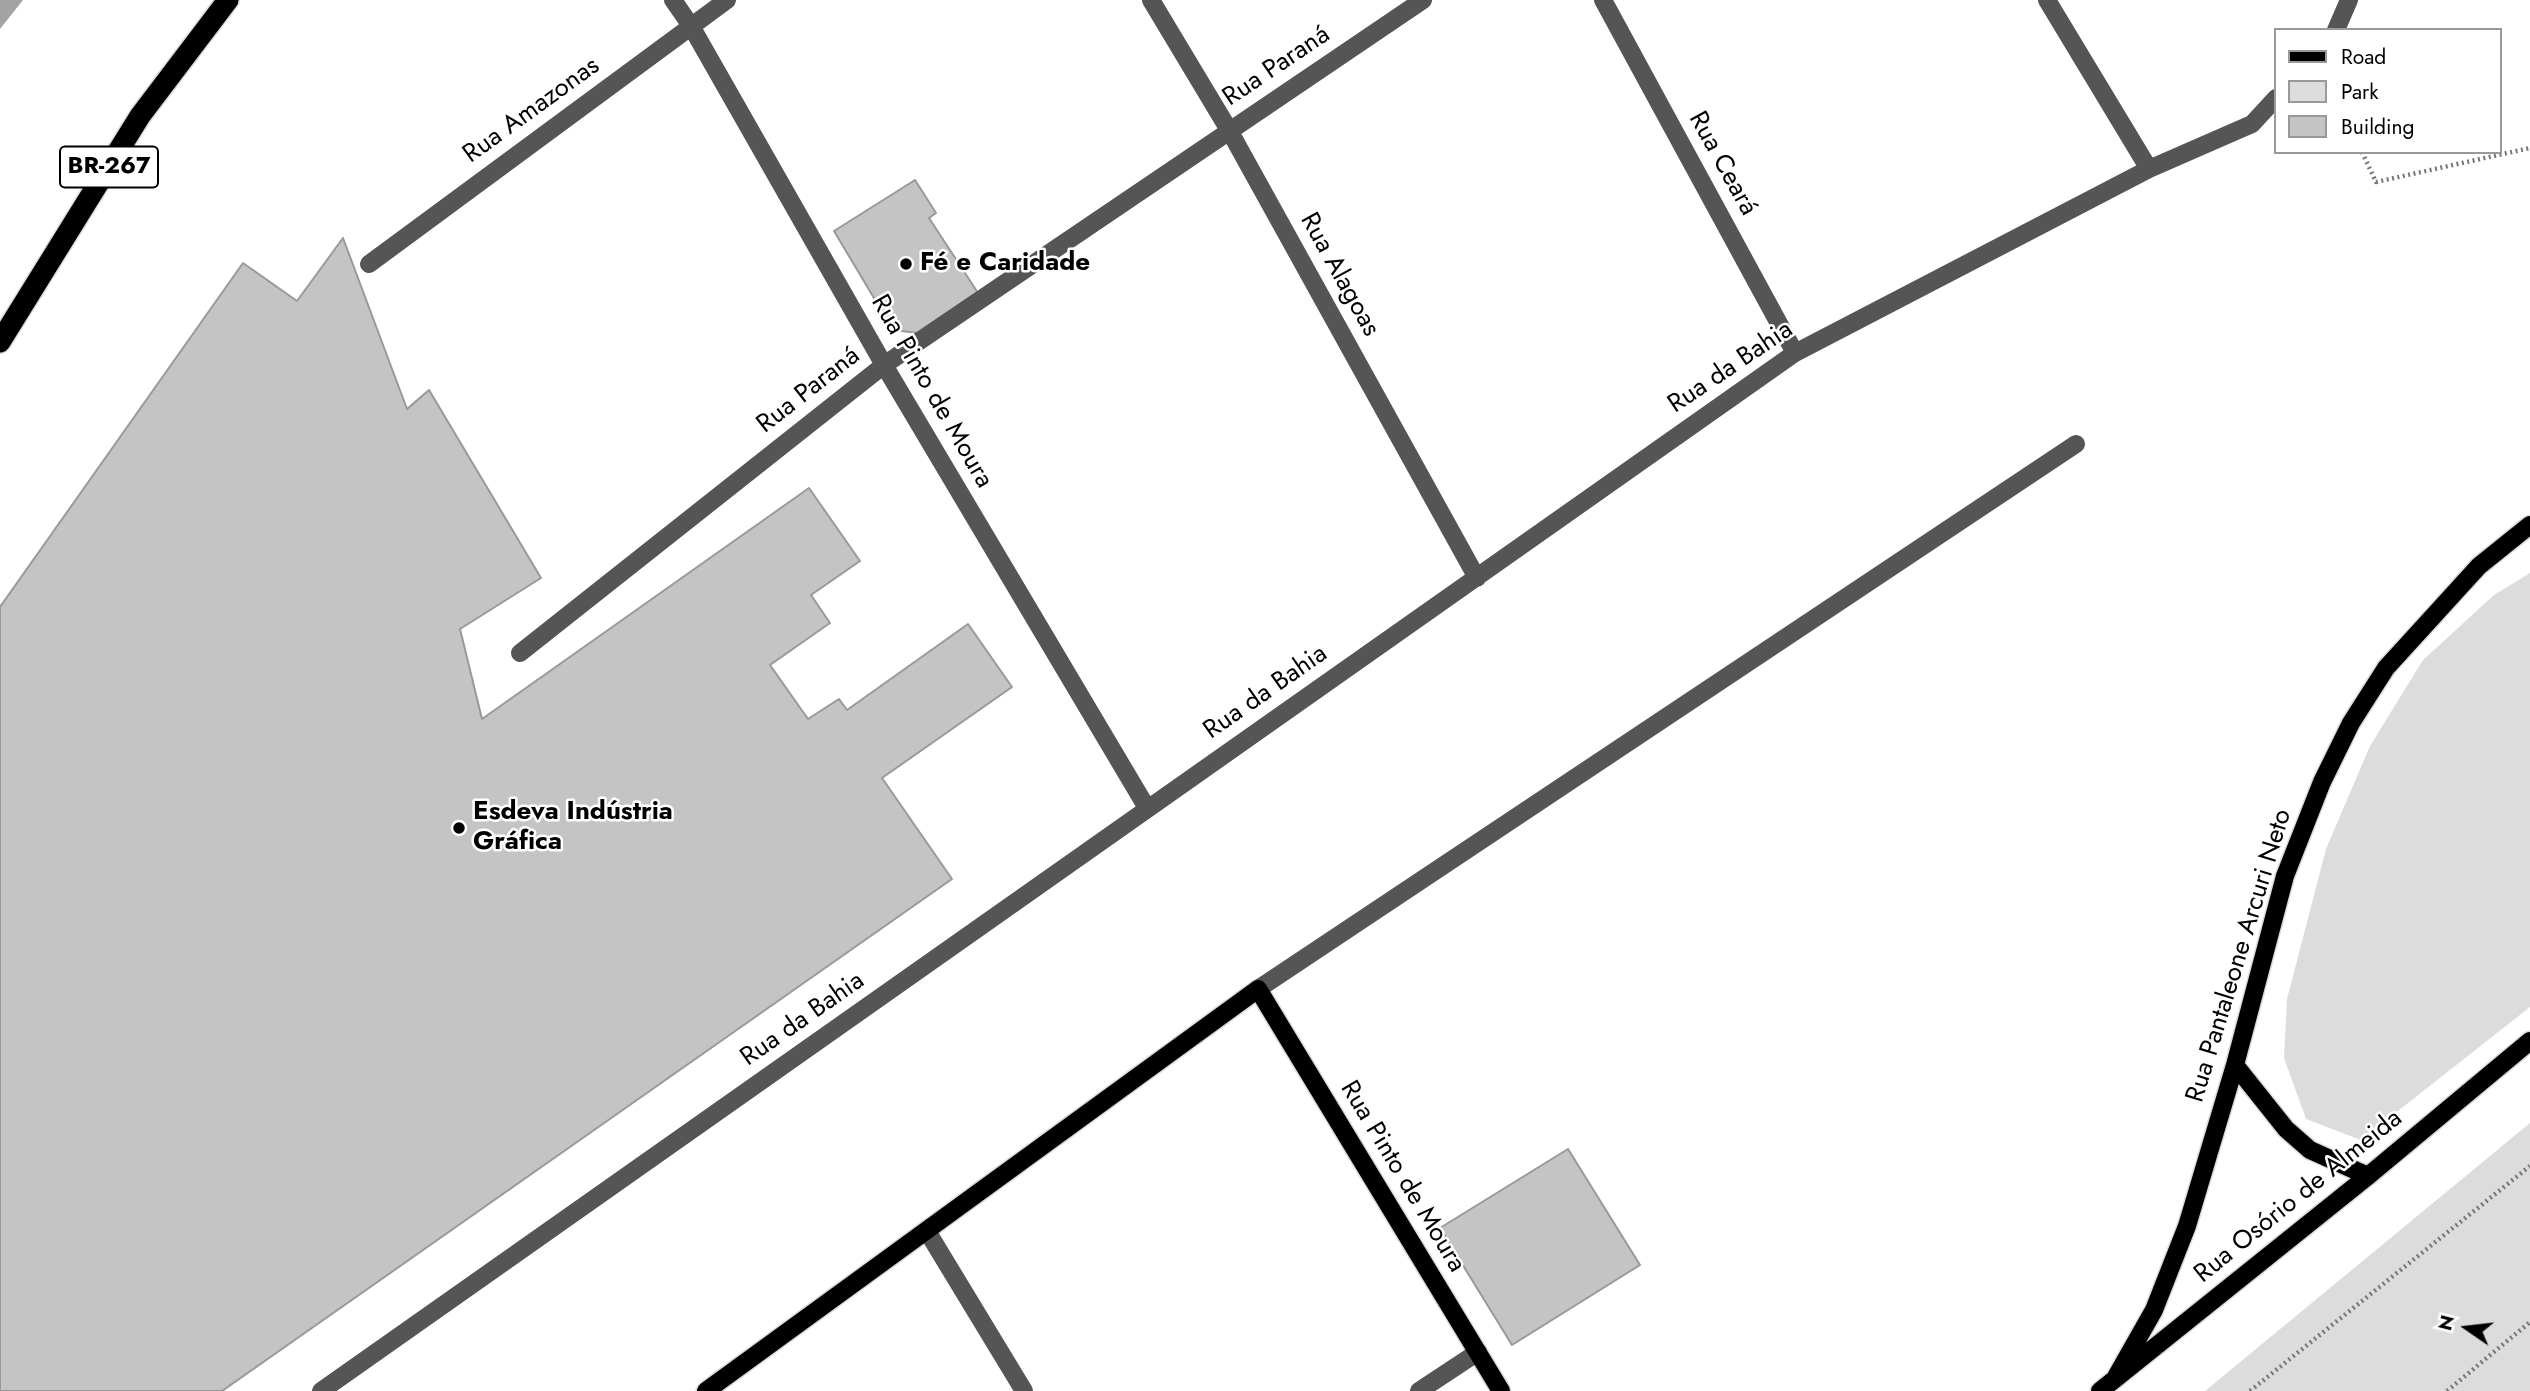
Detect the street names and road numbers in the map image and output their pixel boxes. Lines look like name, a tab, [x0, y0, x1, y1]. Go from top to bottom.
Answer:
street label: Rua Paraná	[1218, 20, 1336, 114]
street label: Rua Amazonas	[458, 51, 606, 171]
street label: Rua Ceará	[1681, 107, 1763, 221]
road number: BR-267	[60, 146, 158, 188]
street label: Rua Alagoas	[1292, 208, 1386, 342]
street label: Rua Pinto de Moura	[863, 290, 999, 494]
street label: Rua da Bahia	[1663, 315, 1799, 421]
street label: Rua Paraná	[751, 341, 867, 441]
street label: Rua da Bahia	[1198, 639, 1334, 747]
street label: Rua Pantaleone Arcuri Neto	[2181, 806, 2299, 1106]
street label: Rua da Bahia	[735, 966, 871, 1074]
street label: Rua Pinto de Moura	[1333, 1076, 1471, 1278]
street label: Rua Osório de Almeida	[2189, 1104, 2409, 1290]

